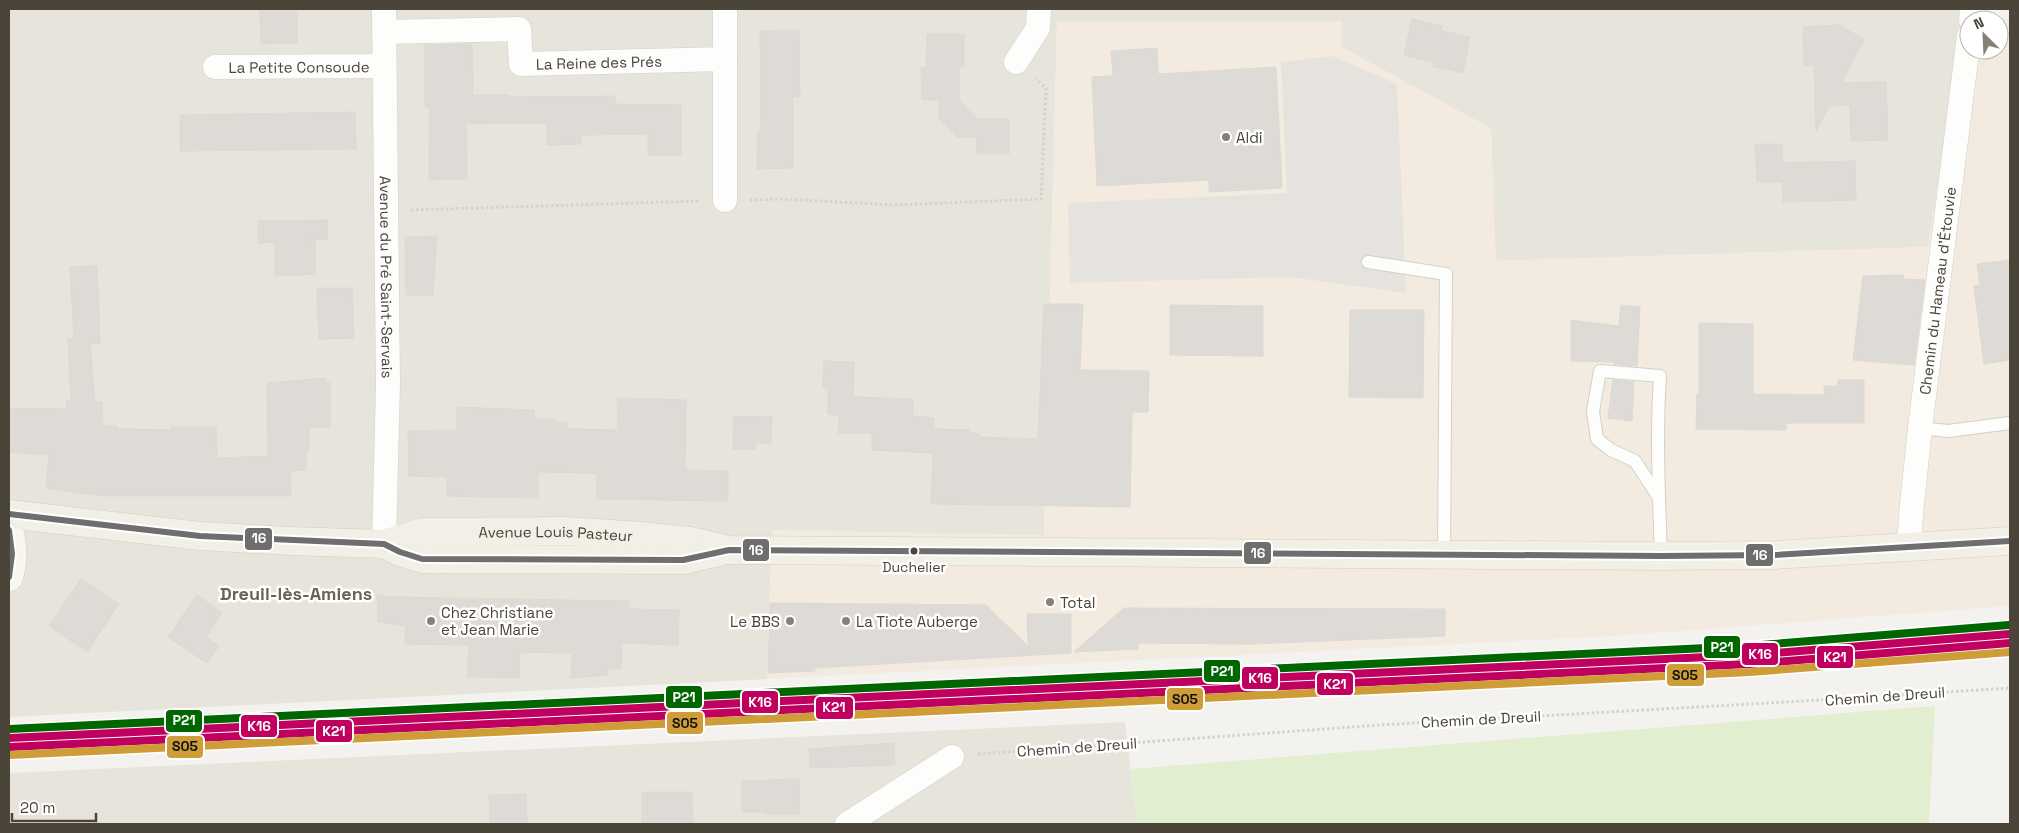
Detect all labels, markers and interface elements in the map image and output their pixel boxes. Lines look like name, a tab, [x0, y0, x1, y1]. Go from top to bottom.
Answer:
north arrow	[1959, 10, 2009, 60]
text: N	[1971, 13, 1987, 33]
street label: La Reine des Prés	[536, 51, 662, 73]
street label: La Petite Consoude	[228, 57, 370, 76]
place label: Aldi	[1236, 128, 1262, 147]
marker: Aldi	[1220, 131, 1232, 143]
street label: Avenue du Pré Saint-Servais	[376, 176, 397, 378]
street label: Chemin du Hameau d'Étouvie	[1915, 185, 1960, 396]
street label: Avenue Louis Pasteur	[478, 521, 634, 545]
line badge: 16	[244, 527, 273, 551]
text: 16	[252, 529, 267, 547]
line badge: 16	[742, 538, 770, 562]
text: 16	[749, 541, 764, 559]
line badge: 16	[1243, 541, 1272, 565]
line badge: 16	[1745, 543, 1774, 567]
text: 16	[1251, 544, 1266, 562]
marker: Duchelier	[909, 546, 919, 556]
text: 16	[1753, 546, 1768, 564]
place label: Duchelier	[882, 558, 946, 576]
district label: Dreuil-lès-Amiens	[220, 582, 372, 605]
place label: Total	[1060, 593, 1095, 612]
marker: Total	[1044, 596, 1056, 608]
place label: Chez Christiane et Jean Marie	[441, 603, 553, 639]
place label: Le BBS	[730, 612, 780, 631]
place label: La Tiote Auberge	[856, 612, 978, 631]
marker: Chez Christiane et Jean Marie	[425, 615, 437, 627]
marker: Le BBS	[784, 615, 796, 627]
marker: La Tiote Auberge	[840, 615, 852, 627]
line badge: P21	[1703, 635, 1741, 659]
text: P21	[1710, 638, 1734, 656]
line badge: K16	[1741, 642, 1779, 666]
text: K16	[1748, 645, 1772, 663]
line badge: K21	[1816, 645, 1854, 669]
text: K21	[1823, 648, 1847, 666]
line badge: P21	[1203, 659, 1241, 683]
text: P21	[1210, 662, 1234, 680]
line badge: S05	[1666, 663, 1705, 687]
line badge: K16	[1241, 666, 1279, 690]
text: S05	[1672, 666, 1698, 684]
text: K16	[1248, 669, 1272, 687]
line badge: K21	[1316, 672, 1354, 696]
text: K21	[1323, 675, 1347, 693]
street label: Chemin de Dreuil	[1824, 682, 1946, 710]
line badge: P21	[665, 685, 703, 709]
line badge: S05	[1166, 687, 1204, 711]
text: P21	[672, 688, 696, 706]
line badge: K16	[741, 690, 779, 714]
text: S05	[1172, 690, 1198, 708]
text: K16	[748, 693, 772, 711]
line badge: K21	[815, 696, 854, 720]
text: K21	[822, 698, 846, 716]
street label: Chemin de Dreuil	[1420, 706, 1542, 732]
line badge: P21	[165, 709, 203, 733]
text: P21	[172, 711, 196, 729]
line badge: S05	[666, 711, 704, 735]
line badge: K16	[240, 714, 278, 738]
text: S05	[672, 714, 698, 732]
text: K16	[247, 717, 271, 735]
line badge: K21	[315, 719, 353, 743]
text: K21	[322, 722, 346, 740]
street label: Chemin de Dreuil	[1016, 733, 1138, 761]
line badge: S05	[166, 735, 204, 759]
text: S05	[172, 737, 198, 755]
scale bar	[12, 790, 96, 822]
text: 20 m	[20, 798, 55, 817]

